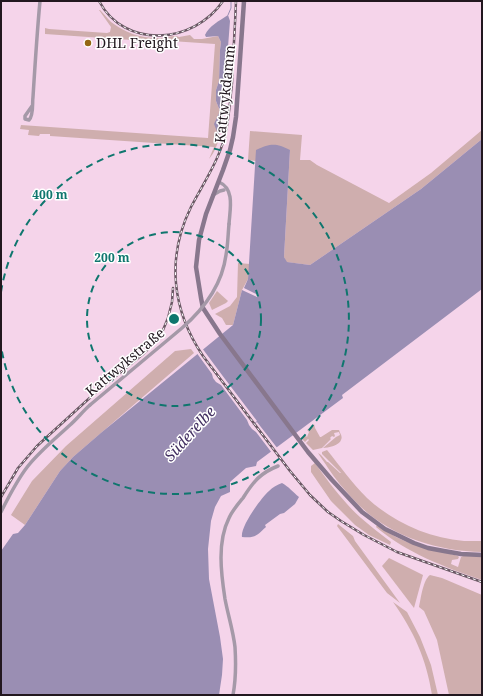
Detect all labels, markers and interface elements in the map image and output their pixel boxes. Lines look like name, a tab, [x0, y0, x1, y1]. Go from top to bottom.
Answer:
place label: DHL Freight	[96, 33, 178, 52]
marker: DHL Freight	[83, 38, 93, 48]
street label: Kattwykdamm	[210, 44, 239, 144]
text: 400 m	[32, 186, 68, 203]
text: 200 m	[94, 249, 130, 266]
centre of rings	[167, 312, 181, 326]
street label: Kattwykstraße	[81, 323, 168, 400]
water label: Süderelbe	[159, 401, 220, 465]

